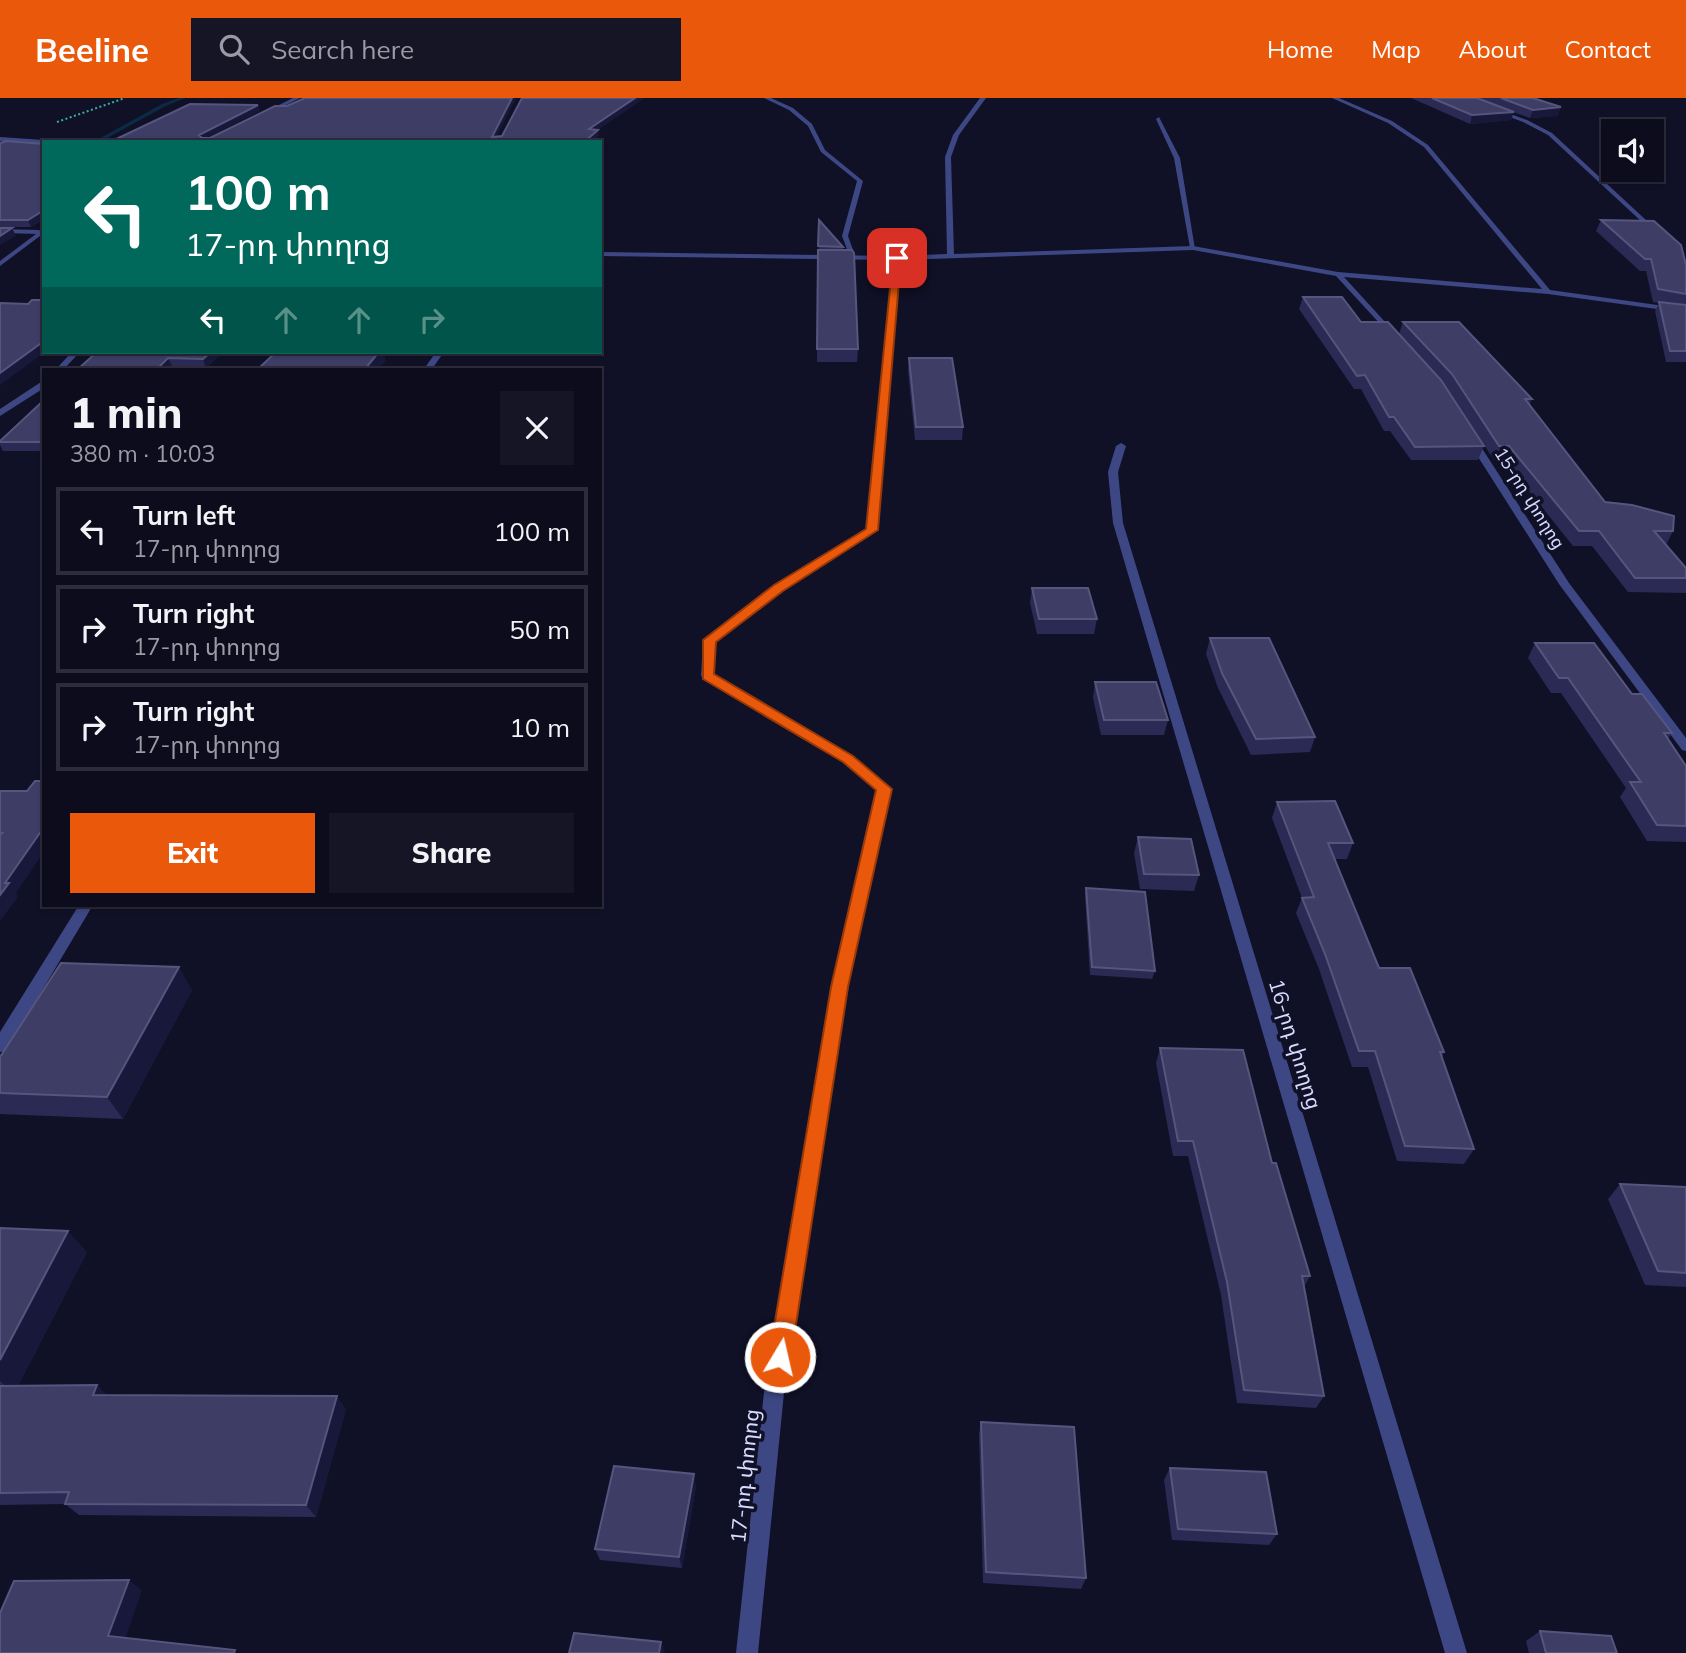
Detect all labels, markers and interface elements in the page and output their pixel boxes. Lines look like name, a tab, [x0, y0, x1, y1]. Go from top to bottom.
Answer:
search box	[191, 18, 681, 81]
text: Beeline	[35, 29, 149, 70]
icon: search	[215, 30, 253, 68]
text: Search here	[271, 33, 414, 66]
text: Home	[1267, 34, 1333, 64]
text: Map	[1371, 34, 1421, 64]
text: About	[1459, 34, 1527, 64]
text: Contact	[1565, 34, 1651, 64]
map controls	[1601, 119, 1664, 182]
button: sound	[1601, 119, 1664, 182]
text: 100 m	[185, 161, 331, 222]
icon: left	[70, 168, 161, 259]
text: 17-րդ փողոց	[185, 224, 391, 264]
pin	[867, 228, 927, 288]
icon: arrive	[878, 239, 916, 277]
icon: left	[194, 301, 232, 339]
icon: ahead	[267, 301, 305, 339]
icon: ahead	[340, 301, 378, 339]
icon: right	[413, 301, 451, 339]
text: 1 min	[70, 386, 183, 439]
button: close	[500, 391, 574, 465]
text: 380 m · 10:03	[70, 439, 215, 468]
street label: 15-րդ փողոց	[1490, 443, 1570, 553]
text: Turn left	[133, 499, 235, 532]
icon: left	[74, 512, 112, 550]
text: 100 m	[494, 515, 570, 548]
text: 17-րդ փողոց	[133, 534, 281, 563]
text: Turn right	[133, 597, 254, 630]
icon: right	[74, 610, 112, 648]
text: 50 m	[509, 613, 570, 646]
text: 17-րդ փողոց	[133, 632, 281, 661]
text: Turn right	[133, 695, 254, 728]
icon: right	[74, 708, 112, 746]
text: 10 m	[509, 711, 570, 744]
text: 17-րդ փողոց	[133, 730, 281, 759]
button: Exit	[70, 813, 315, 893]
button: Share	[329, 813, 574, 893]
street label: 16-րդ փողոց	[1264, 976, 1328, 1112]
position arrow	[743, 1320, 817, 1394]
street label: 17-րդ փողոց	[724, 1408, 764, 1544]

